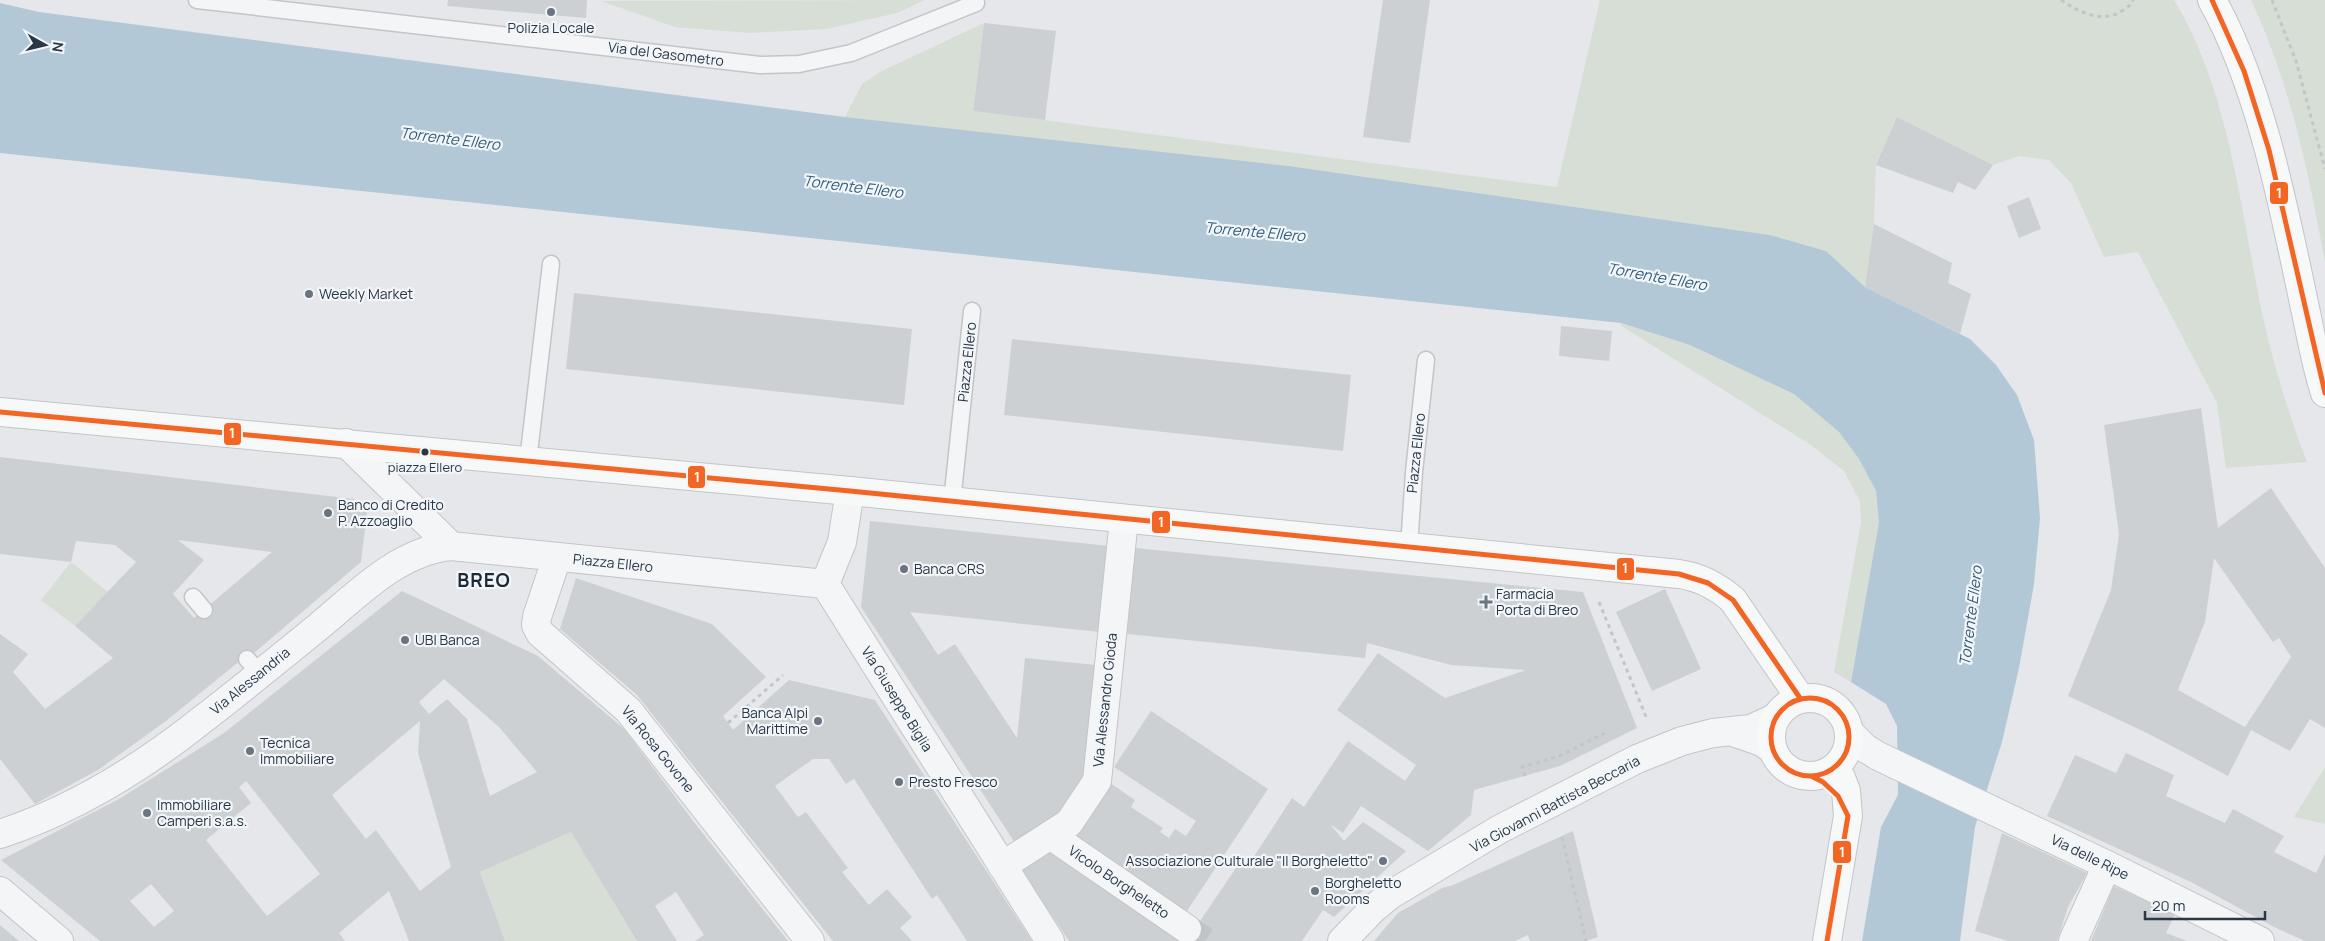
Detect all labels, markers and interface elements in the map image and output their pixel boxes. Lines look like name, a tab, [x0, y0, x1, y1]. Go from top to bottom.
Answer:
marker: Polizia Locale	[545, 6, 557, 18]
place label: Polizia Locale	[508, 18, 594, 37]
north arrow	[20, 20, 70, 70]
street label: Via del Gasometro	[607, 37, 725, 70]
text: N	[48, 41, 68, 53]
water label: Torrente Ellero	[399, 122, 502, 155]
water label: Torrente Ellero	[802, 170, 905, 203]
line badge: 1	[2269, 181, 2289, 205]
text: 1	[2276, 183, 2282, 202]
water label: Torrente Ellero	[1204, 217, 1307, 246]
water label: Torrente Ellero	[1606, 257, 1710, 296]
place label: Weekly Market	[319, 284, 414, 303]
marker: Weekly Market	[303, 288, 315, 300]
street label: Piazza Ellero	[953, 321, 980, 403]
street label: Piazza Ellero	[1402, 412, 1429, 494]
line badge: 1	[223, 422, 242, 446]
text: 1	[229, 423, 235, 442]
marker: piazza Ellero	[420, 447, 430, 457]
place label: piazza Ellero	[388, 458, 463, 476]
line badge: 1	[687, 465, 706, 489]
text: 1	[694, 467, 700, 486]
place label: Banco di Credito P. Azzoaglio	[338, 495, 444, 530]
marker: Banco di Credito P. Azzoaglio	[322, 507, 334, 519]
line badge: 1	[1151, 510, 1171, 534]
text: 1	[1158, 512, 1164, 531]
street label: Piazza Ellero	[572, 549, 654, 576]
line badge: 1	[1616, 557, 1635, 581]
text: 1	[1622, 558, 1628, 577]
place label: Banca CRS	[914, 559, 985, 578]
marker: Banca CRS	[898, 563, 910, 575]
water label: Torrente Ellero	[1954, 564, 1987, 667]
district label: BREO	[457, 567, 511, 593]
place label: Farmacia Porta di Breo	[1496, 584, 1578, 619]
marker: Farmacia Porta di Breo	[1480, 596, 1492, 608]
place label: UBI Banca	[415, 630, 480, 649]
street label: Via Alessandro Gioda	[1088, 632, 1121, 768]
marker: UBI Banca	[399, 634, 411, 646]
street label: Via Giuseppe Biglia	[857, 642, 937, 755]
street label: Via Alessandria	[206, 643, 294, 719]
street label: Via Rosa Govone	[618, 701, 699, 796]
place label: Banca Alpi Marittime	[741, 703, 808, 738]
marker: Banca Alpi Marittime	[812, 715, 824, 727]
place label: Tecnica Immobiliare	[260, 733, 334, 768]
marker: Tecnica Immobiliare	[244, 745, 256, 757]
street label: Via Giovanni Battista Beccaria	[1467, 751, 1643, 856]
place label: Presto Fresco	[909, 772, 998, 791]
marker: Presto Fresco	[893, 776, 905, 788]
place label: Immobiliare Camperi s.a.s.	[157, 795, 247, 830]
marker: Immobiliare Camperi s.a.s.	[141, 807, 153, 819]
street label: Via delle Ripe	[2048, 829, 2132, 884]
line badge: 1	[1832, 840, 1852, 864]
street label: Vicolo Borgheletto	[1065, 841, 1174, 922]
text: 1	[1839, 842, 1845, 861]
place label: Associazione Culturale "Il Borgheletto"	[1126, 851, 1373, 870]
marker: Associazione Culturale "Il Borgheletto"	[1377, 855, 1389, 867]
place label: Borgheletto Rooms	[1325, 873, 1402, 908]
marker: Borgheletto Rooms	[1309, 885, 1321, 897]
scale bar	[2145, 888, 2265, 920]
text: 20 m	[2152, 895, 2185, 916]

